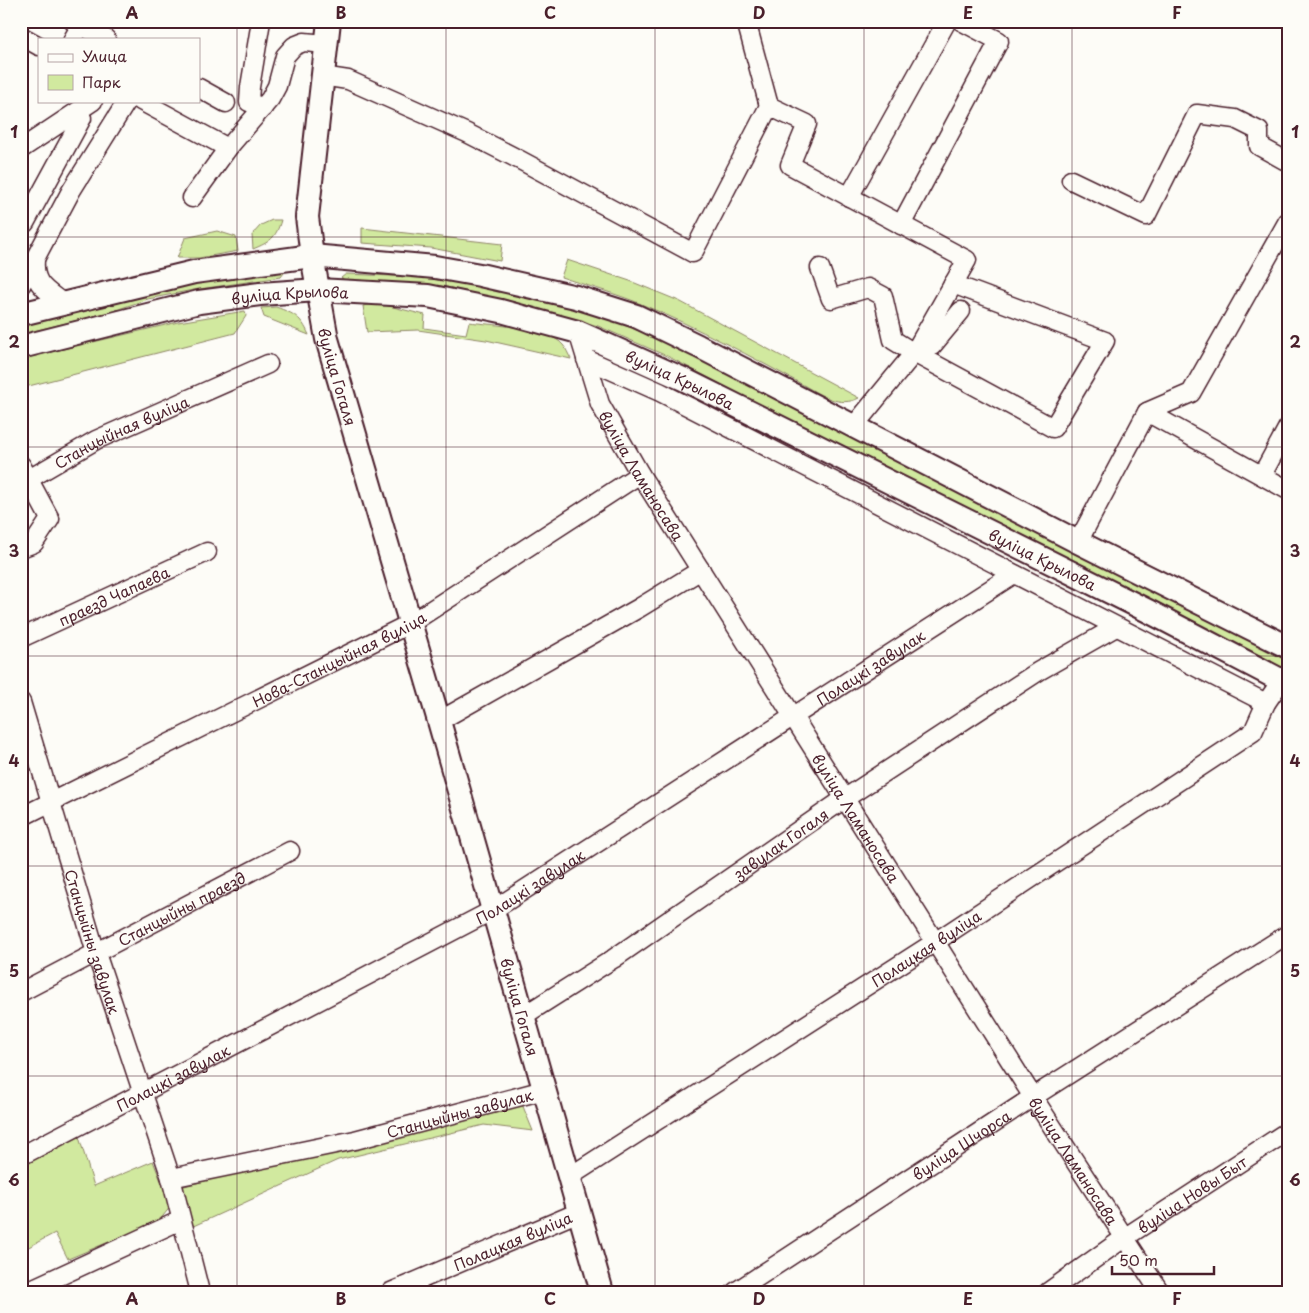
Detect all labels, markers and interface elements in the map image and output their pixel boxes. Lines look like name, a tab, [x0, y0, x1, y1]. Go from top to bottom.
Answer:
text: A	[126, 0, 139, 24]
text: B	[336, 0, 347, 24]
text: C	[544, 0, 556, 24]
text: D	[753, 0, 765, 24]
text: E	[963, 0, 973, 24]
text: F	[1172, 0, 1182, 24]
legend	[38, 38, 200, 102]
text: Улица	[82, 44, 127, 67]
text: Парк	[82, 70, 121, 93]
text: 1	[10, 119, 18, 143]
text: 1	[1291, 119, 1299, 143]
street label: вуліца Крылова	[230, 278, 350, 309]
street label: вуліца Гогаля	[314, 326, 363, 428]
text: 2	[8, 329, 20, 353]
text: 2	[1289, 329, 1301, 353]
street label: вуліца Крылова	[622, 343, 739, 415]
street label: Станцыйная вуліца	[49, 389, 193, 474]
street label: вуліца Ламаносава	[594, 405, 691, 545]
street label: вуліца Крылова	[985, 522, 1101, 595]
text: 3	[9, 538, 19, 562]
text: 3	[1290, 538, 1300, 562]
street label: праезд Чапаева	[54, 559, 173, 631]
street label: Нова-Станцыйная вуліца	[248, 604, 431, 712]
street label: Полацкі завулак	[811, 623, 929, 710]
text: 4	[9, 748, 20, 772]
street label: вуліца Ламаносава	[807, 748, 906, 887]
text: 4	[1290, 748, 1301, 772]
street label: завулак Гогаля	[727, 802, 833, 885]
street label: Полацкі завулак	[471, 843, 589, 929]
street label: Станцыйны праезд	[113, 865, 249, 951]
street label: Станцыйны завулак	[60, 866, 127, 1017]
street label: Полацкая вуліца	[866, 903, 986, 992]
street label: вуліца Гогаля	[496, 955, 545, 1058]
text: 5	[9, 958, 19, 982]
text: 5	[1290, 958, 1300, 982]
street label: Полацкі завулак	[112, 1038, 234, 1116]
street label: Станцыйны завулак	[384, 1082, 535, 1143]
street label: вуліца Ламаносава	[1024, 1092, 1125, 1229]
street label: вуліца Шчорса	[907, 1103, 1015, 1185]
street label: вуліца Новы Быт	[1132, 1149, 1252, 1238]
text: 6	[8, 1167, 20, 1191]
text: 6	[1289, 1167, 1301, 1191]
street label: Полацкая вуліца	[450, 1205, 576, 1276]
scale bar	[1112, 1243, 1214, 1275]
text: 50 m	[1119, 1248, 1158, 1271]
text: A	[126, 1286, 139, 1310]
text: B	[336, 1286, 347, 1310]
text: C	[544, 1286, 556, 1310]
text: D	[753, 1286, 765, 1310]
text: E	[963, 1286, 973, 1310]
text: F	[1172, 1286, 1182, 1310]

